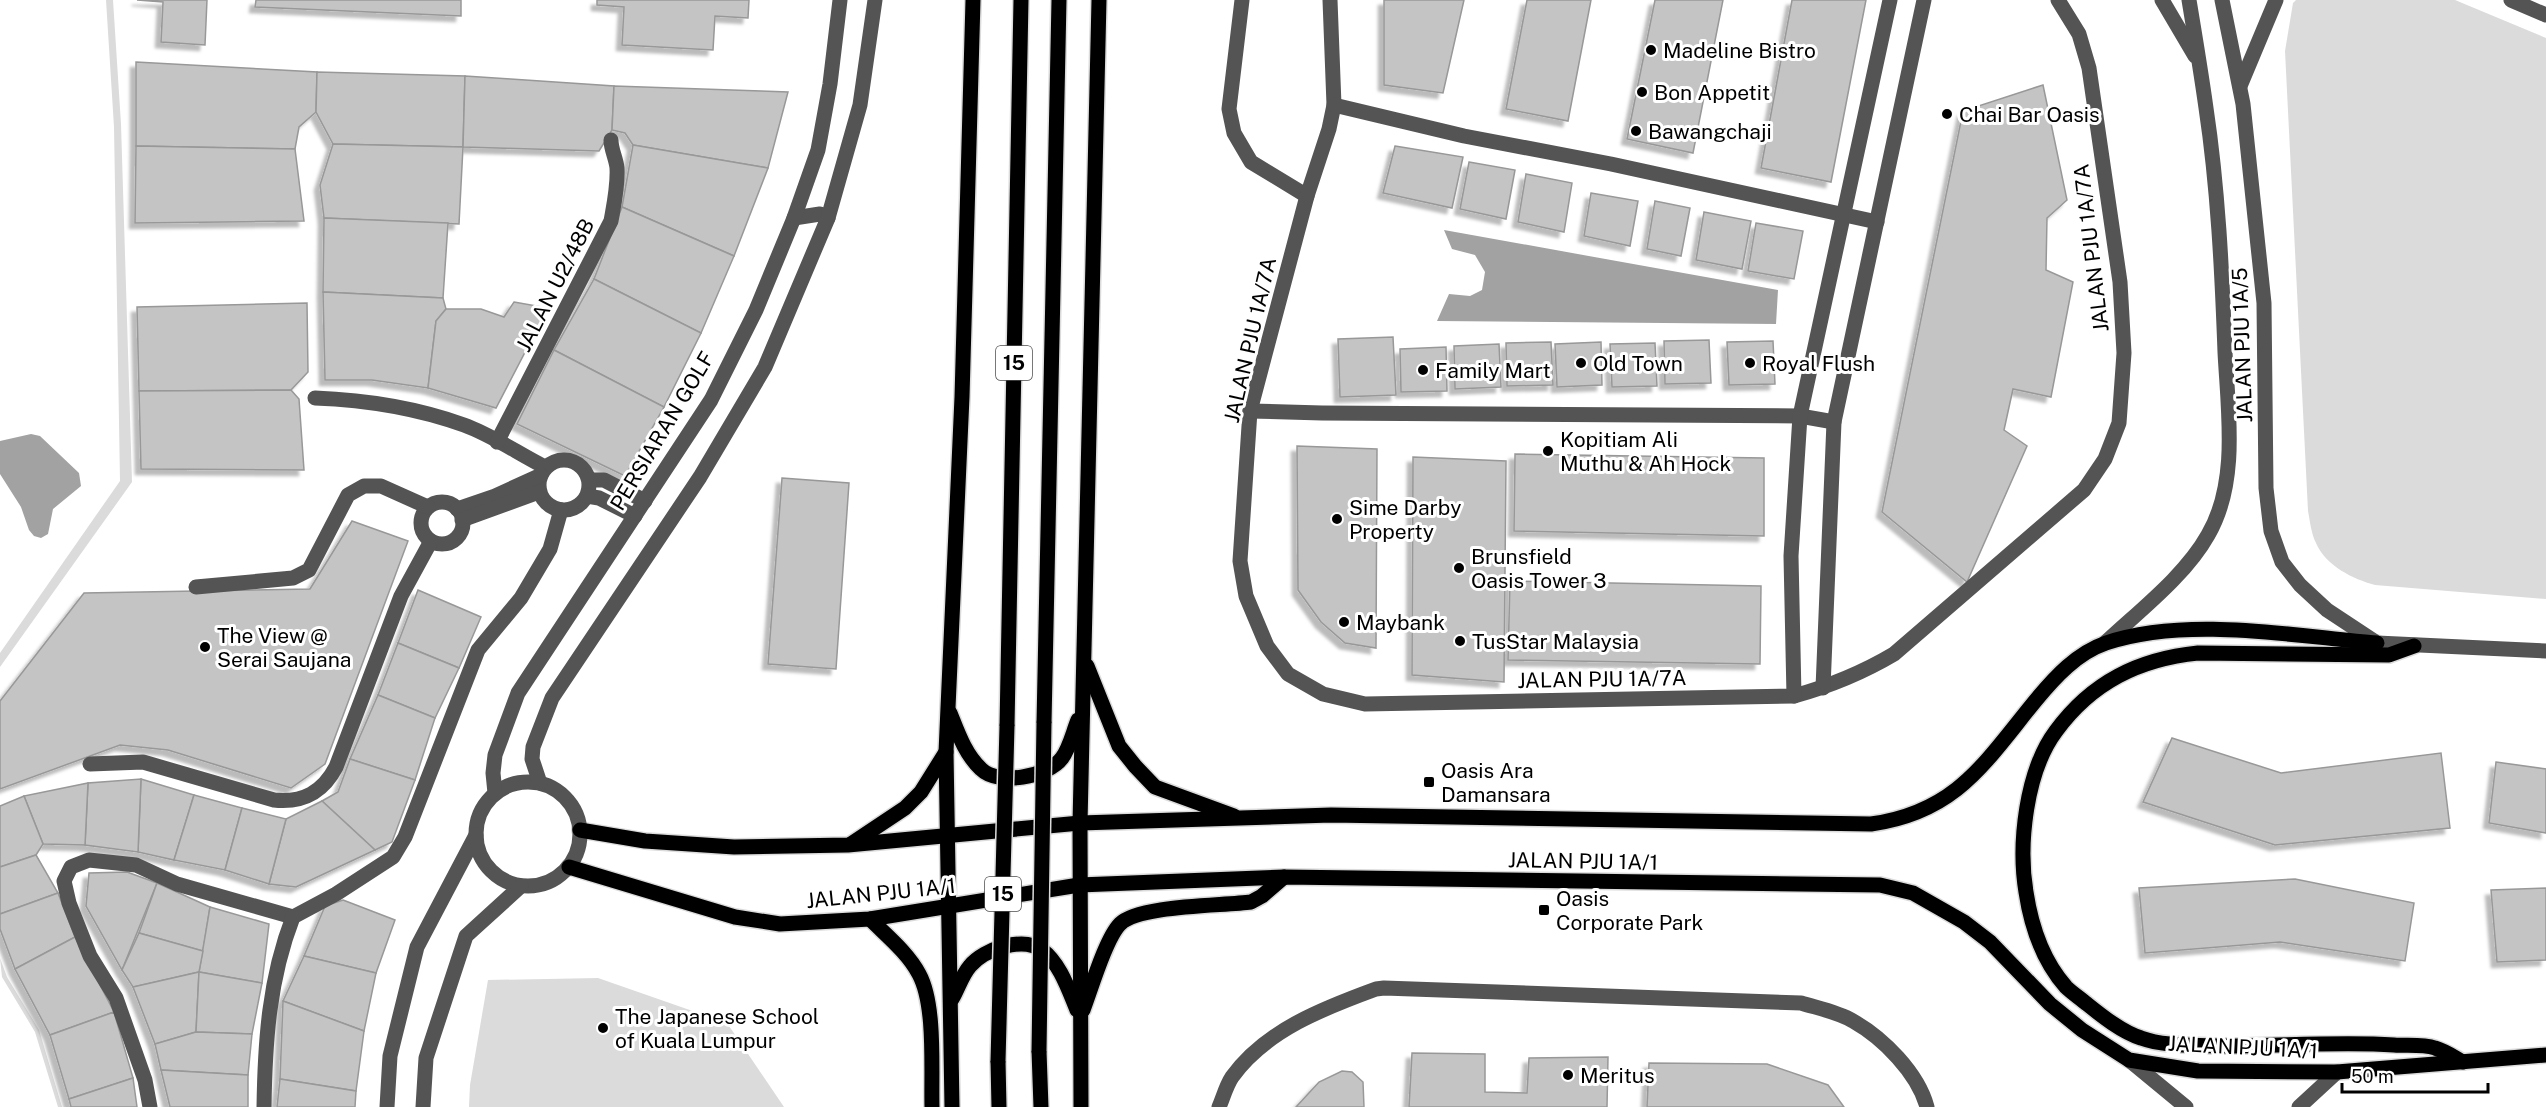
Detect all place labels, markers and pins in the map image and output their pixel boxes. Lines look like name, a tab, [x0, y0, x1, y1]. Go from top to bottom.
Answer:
place label: Madeline Bistro	[1663, 38, 1816, 63]
marker: Madeline Bistro	[1644, 43, 1658, 57]
place label: Bon Appetit	[1654, 80, 1770, 105]
marker: Bon Appetit	[1635, 85, 1649, 99]
place label: Chai Bar Oasis	[1959, 102, 2100, 127]
marker: Chai Bar Oasis	[1940, 107, 1954, 121]
place label: Bawangchaji	[1648, 119, 1772, 144]
marker: Bawangchaji	[1629, 124, 1643, 138]
place label: Old Town	[1593, 351, 1683, 376]
place label: Royal Flush	[1762, 351, 1875, 376]
marker: Old Town	[1574, 356, 1588, 370]
marker: Royal Flush	[1743, 356, 1757, 370]
place label: Family Mart	[1435, 358, 1551, 383]
marker: Family Mart	[1416, 363, 1430, 377]
place label: Kopitiam Ali Muthu & Ah Hock	[1560, 427, 1732, 476]
marker: Kopitiam Ali Muthu & Ah Hock	[1541, 444, 1555, 458]
place label: Sime Darby Property	[1349, 495, 1461, 544]
marker: Sime Darby Property	[1330, 512, 1344, 526]
place label: Brunsfield Oasis Tower 3	[1471, 544, 1607, 593]
marker: Brunsfield Oasis Tower 3	[1452, 561, 1466, 575]
place label: Maybank	[1356, 610, 1445, 635]
marker: Maybank	[1337, 615, 1351, 629]
place label: The View @ Serai Saujana	[217, 623, 351, 672]
place label: TusStar Malaysia	[1472, 629, 1639, 654]
marker: TusStar Malaysia	[1453, 634, 1467, 648]
marker: The View @ Serai Saujana	[198, 640, 212, 654]
place label: Oasis Ara Damansara	[1441, 758, 1551, 807]
marker: Oasis Ara Damansara	[1422, 775, 1436, 789]
place label: Oasis Corporate Park	[1556, 886, 1704, 935]
marker: Oasis Corporate Park	[1537, 903, 1551, 917]
place label: The Japanese School of Kuala Lumpur	[615, 1004, 819, 1053]
marker: The Japanese School of Kuala Lumpur	[596, 1021, 610, 1035]
place label: Meritus	[1580, 1063, 1655, 1088]
marker: Meritus	[1561, 1068, 1575, 1082]

